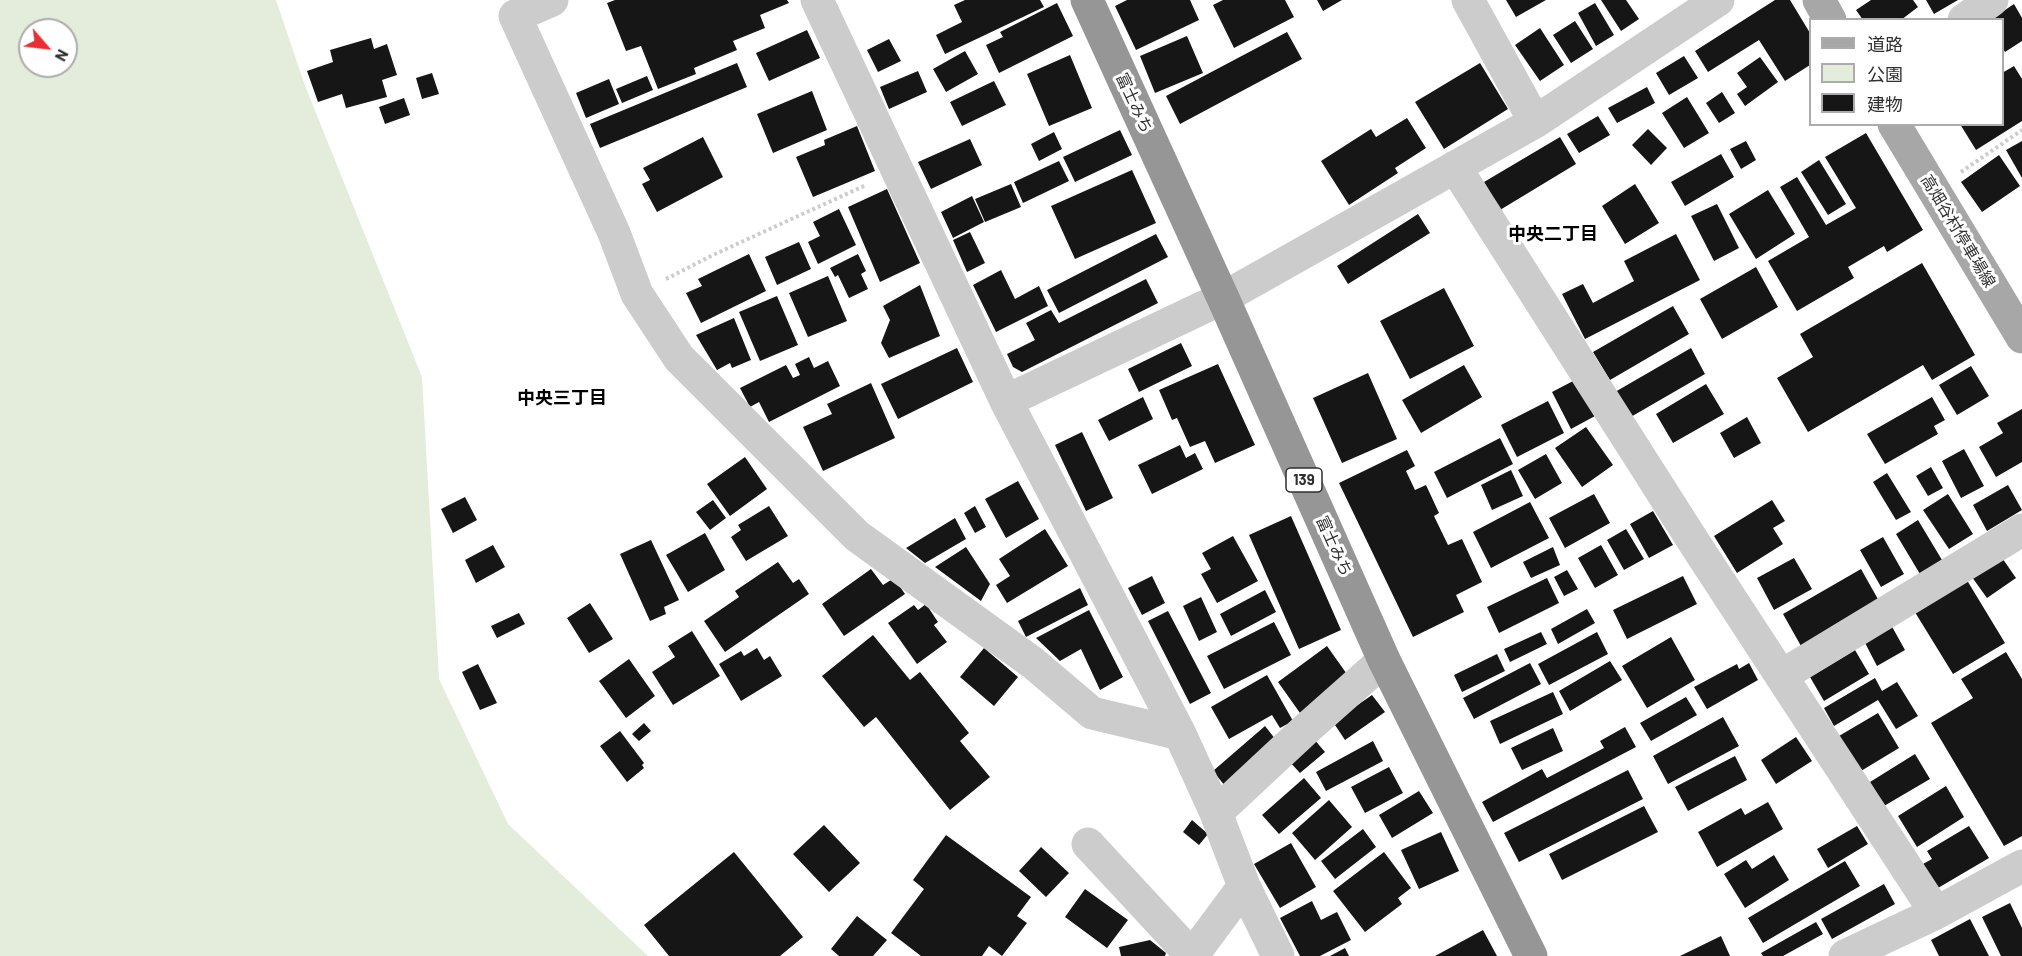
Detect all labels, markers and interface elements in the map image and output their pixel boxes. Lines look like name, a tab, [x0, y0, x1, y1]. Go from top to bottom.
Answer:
north arrow	[18, 18, 78, 78]
legend	[1809, 18, 2004, 126]
text: 道路	[1867, 33, 1903, 55]
text: N	[52, 47, 73, 65]
text: 公園	[1867, 63, 1903, 85]
street label: 富士みち	[1112, 70, 1156, 136]
text: 建物	[1867, 93, 1903, 115]
street label: 高畑谷村停車場線	[1917, 171, 1999, 291]
district label: 中央二丁目	[1508, 223, 1598, 245]
district label: 中央三丁目	[517, 387, 607, 409]
road number: 139	[1286, 468, 1322, 492]
street label: 富士みち	[1312, 513, 1356, 579]

